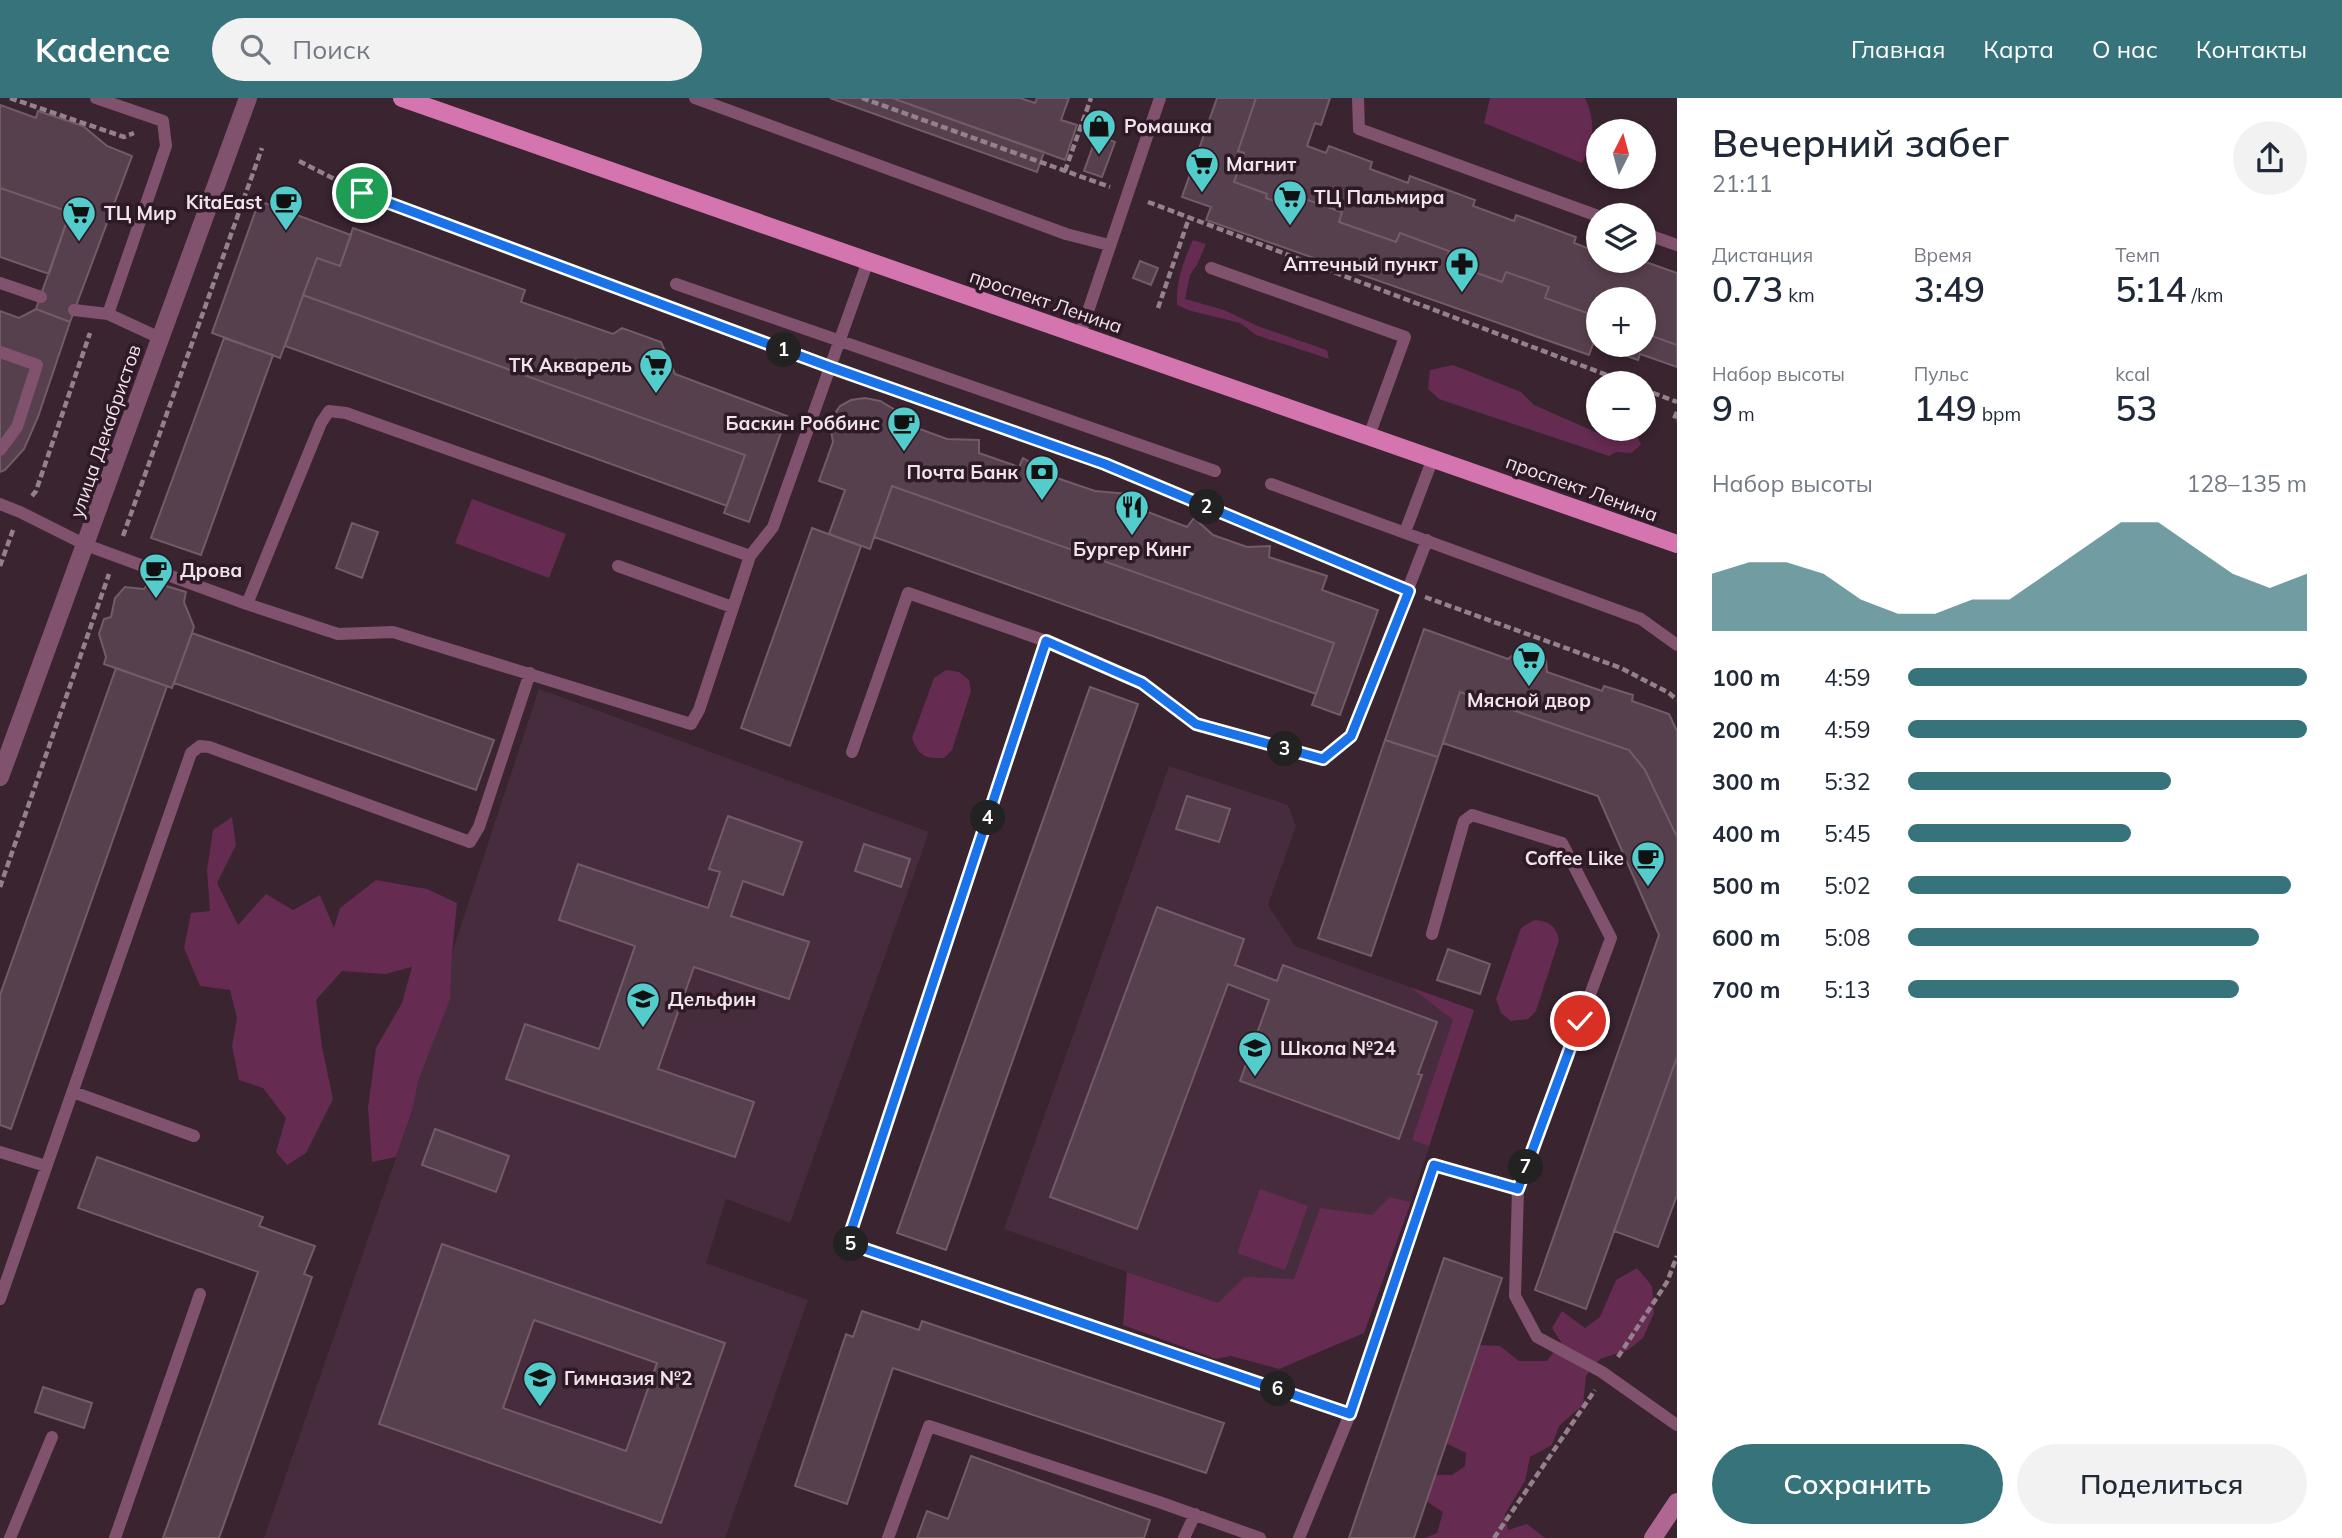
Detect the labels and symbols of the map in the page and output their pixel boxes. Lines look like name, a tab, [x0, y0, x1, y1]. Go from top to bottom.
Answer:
shop icon: Ромашка	[1080, 107, 1118, 156]
place label: Ромашка	[1124, 114, 1212, 138]
north arrow	[1586, 119, 1656, 189]
supermarket icon: Магнит	[1183, 145, 1221, 194]
place label: Магнит	[1226, 152, 1297, 176]
pin	[332, 163, 392, 223]
supermarket icon: ТЦ Пальмира	[1271, 178, 1309, 227]
cafe icon: KitaEast	[267, 183, 305, 232]
place label: ТЦ Пальмира	[1314, 185, 1445, 209]
place label: KitaEast	[186, 190, 262, 214]
supermarket icon: ТЦ Мир	[60, 194, 98, 243]
place label: ТЦ Мир	[104, 201, 177, 225]
pharmacy icon: Аптечный пункт	[1443, 245, 1481, 294]
place label: Аптечный пункт	[1284, 252, 1439, 276]
street label: проспект Ленина	[967, 264, 1125, 338]
pin: 1	[766, 332, 802, 368]
street label: улица Декабристов	[64, 341, 146, 521]
supermarket icon: ТК Акварель	[637, 346, 675, 395]
place label: ТК Акварель	[509, 353, 632, 377]
cafe icon: Баскин Роббинс	[885, 404, 923, 453]
place label: Баскин Роббинс	[725, 411, 880, 435]
street label: проспект Ленина	[1503, 449, 1661, 527]
bank icon: Почта Банк	[1023, 453, 1061, 502]
place label: Почта Банк	[907, 460, 1018, 484]
restaurant icon: Бургер Кинг	[1113, 488, 1151, 537]
pin: 2	[1190, 490, 1224, 524]
place label: Бургер Кинг	[1073, 537, 1191, 561]
cafe icon: Дрова	[137, 551, 175, 600]
place label: Дрова	[180, 558, 242, 582]
supermarket icon: Мясной двор	[1510, 639, 1548, 688]
place label: Мясной двор	[1467, 688, 1591, 712]
pin: 3	[1268, 732, 1302, 766]
pin: 4	[970, 800, 1006, 836]
cafe icon: Coffee Like	[1629, 839, 1667, 888]
place label: Coffee Like	[1525, 846, 1624, 870]
school or university icon: Дельфин	[624, 980, 662, 1029]
place label: Дельфин	[668, 987, 756, 1011]
pin	[1550, 991, 1610, 1051]
school or university icon: Школа №24	[1236, 1029, 1274, 1078]
place label: Школа №24	[1280, 1036, 1396, 1060]
pin: 7	[1508, 1150, 1544, 1184]
pin: 5	[834, 1226, 868, 1262]
school or university icon: Гимназия №2	[521, 1359, 559, 1408]
place label: Гимназия №2	[564, 1366, 692, 1390]
pin: 6	[1260, 1372, 1296, 1406]

